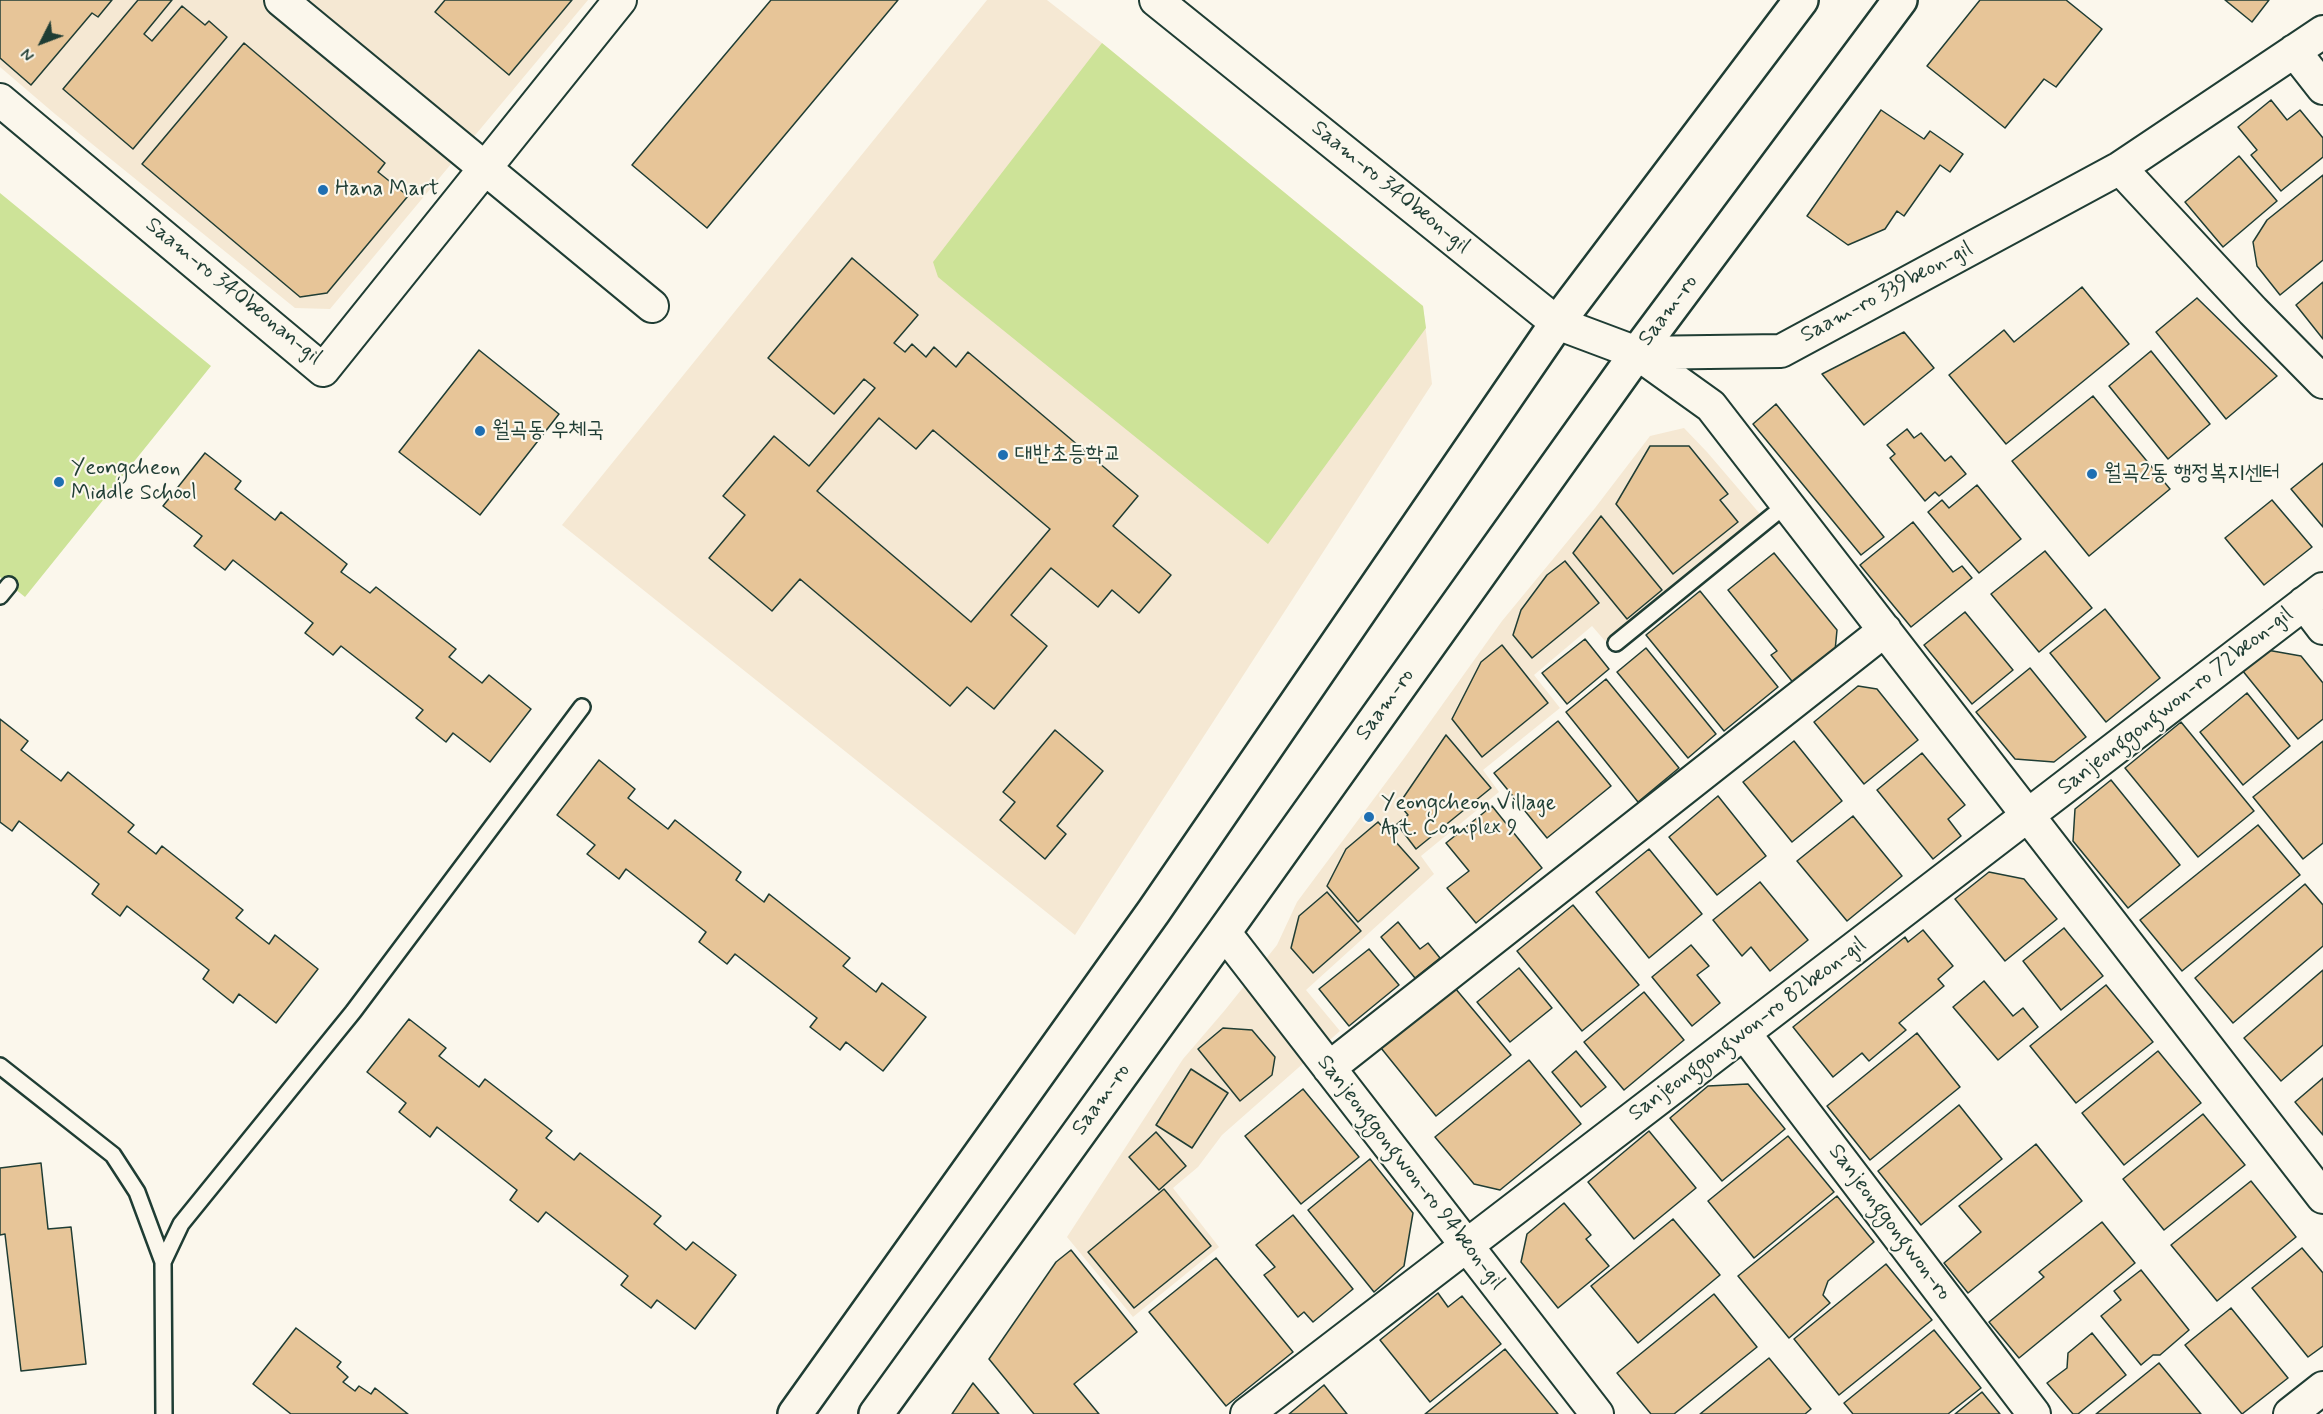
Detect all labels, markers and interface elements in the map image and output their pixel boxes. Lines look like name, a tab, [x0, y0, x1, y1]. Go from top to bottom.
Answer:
north arrow	[12, 12, 72, 72]
text: N	[17, 43, 40, 65]
street label: Saam-ro 340beon-gil	[1305, 116, 1475, 260]
place label: Hana Mart	[335, 177, 439, 203]
marker: Hana Mart	[316, 183, 330, 197]
street label: Saam-ro 340beonan-gil	[139, 213, 327, 371]
street label: Saam-ro 339beon-gil	[1797, 237, 1977, 349]
street label: Saam-ro	[1634, 270, 1704, 352]
place label: 월곡동 우체국	[492, 418, 604, 444]
marker: 월곡동 우체국	[473, 424, 487, 438]
place label: 대반초등학교	[1015, 442, 1121, 468]
marker: 대반초등학교	[996, 448, 1010, 462]
place label: Yeongcheon Middle School	[71, 456, 197, 508]
place label: 월곡2동 행정복지센터	[2104, 461, 2280, 487]
marker: 월곡2동 행정복지센터	[2085, 467, 2099, 481]
marker: Yeongcheon Middle School	[52, 475, 66, 489]
street label: Sanjeonggongwon-ro 72beon-gil	[2053, 602, 2299, 802]
street label: Saam-ro	[1351, 664, 1421, 746]
place label: Yeongcheon Village Apt. Complex 9	[1381, 791, 1556, 842]
marker: Yeongcheon Village Apt. Complex 9	[1362, 810, 1376, 824]
street label: Sanjeonggongwon-ro 82beon-gil	[1624, 932, 1872, 1128]
street label: Sanjeonggongwon-ro 94beon-gil	[1310, 1051, 1510, 1295]
street label: Saam-ro	[1067, 1059, 1137, 1141]
street label: Sanjeonggongwon-ro	[1822, 1140, 1956, 1306]

